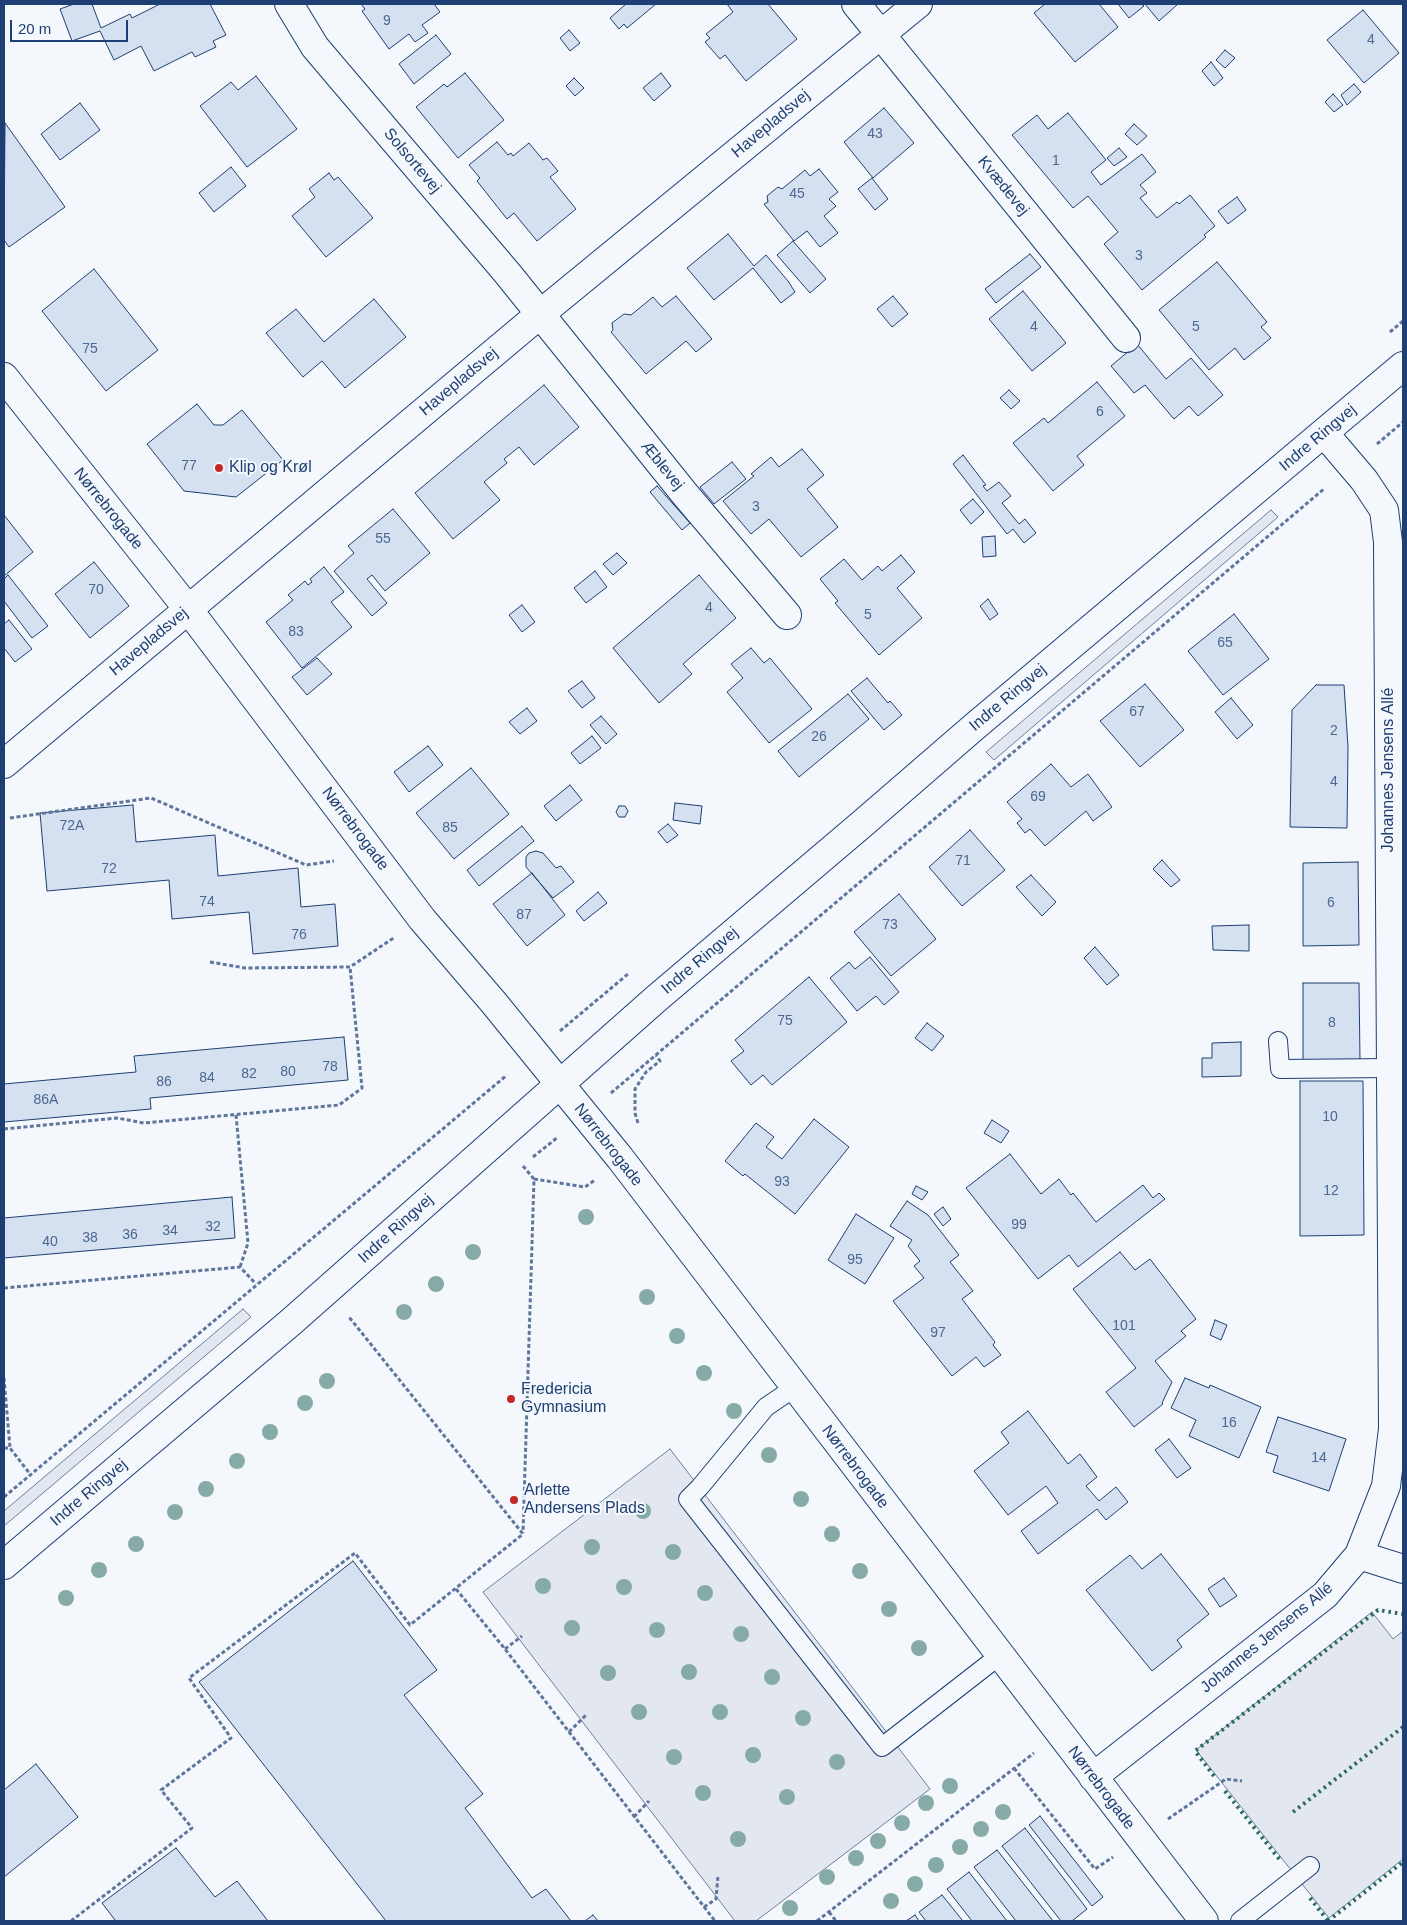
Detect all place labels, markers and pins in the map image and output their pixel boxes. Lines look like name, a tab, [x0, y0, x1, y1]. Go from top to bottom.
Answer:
place label: Klip og Krøl	[229, 458, 312, 478]
marker: Klip og Krøl	[213, 462, 225, 474]
place label: Fredericia Gymnasium	[521, 1380, 606, 1418]
marker: Fredericia Gymnasium	[505, 1393, 517, 1405]
place label: Arlette Andersens Plads	[524, 1481, 645, 1519]
marker: Arlette Andersens Plads	[508, 1494, 520, 1506]

